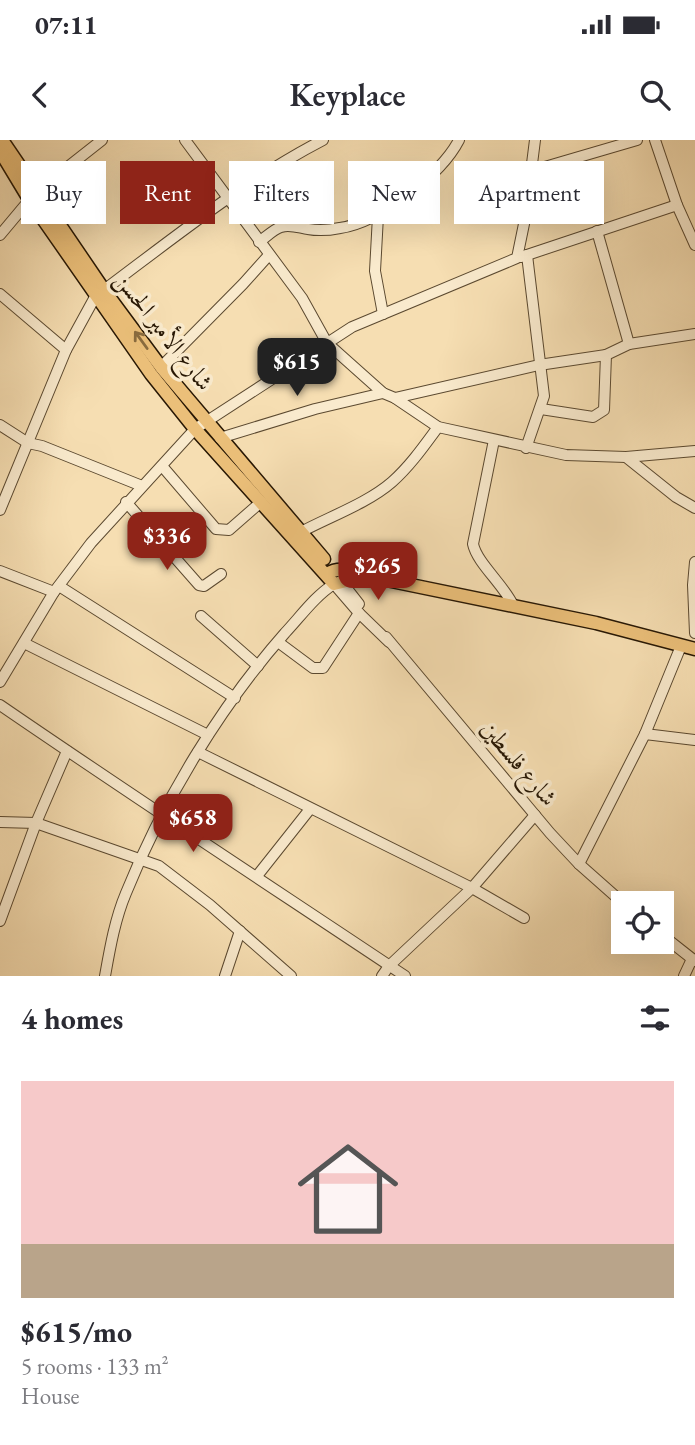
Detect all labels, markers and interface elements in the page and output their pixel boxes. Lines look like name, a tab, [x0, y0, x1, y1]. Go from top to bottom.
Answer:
text: 07:11	[35, 8, 97, 42]
text: Keyplace	[289, 74, 406, 116]
icon: back	[21, 76, 59, 114]
icon: search	[636, 76, 674, 114]
chip: Buy	[21, 161, 106, 224]
chip: Rent	[120, 161, 215, 224]
chip: Filters	[229, 161, 334, 224]
chip: New	[348, 161, 440, 224]
chip: Apartment	[454, 161, 604, 224]
street label: شارع الأمير الحسن	[104, 265, 221, 400]
one-way arrow	[134, 331, 148, 350]
pin: $615	[256, 338, 338, 398]
text: $615	[273, 346, 321, 376]
pin: $336	[126, 512, 208, 572]
text: $336	[143, 520, 191, 550]
pin: $265	[337, 542, 419, 602]
text: $265	[354, 550, 402, 580]
street label: شارع فلسطين	[470, 713, 564, 815]
pin: $658	[152, 794, 234, 854]
text: $658	[169, 802, 217, 832]
map controls	[611, 891, 674, 954]
button: locate	[611, 891, 674, 954]
text: 4 homes	[21, 999, 123, 1038]
icon: filters	[636, 999, 674, 1037]
icon: home	[285, 1126, 411, 1252]
text: $615/mo	[21, 1312, 132, 1351]
text: 5 rooms · 133 m²	[21, 1351, 169, 1381]
text: House	[21, 1381, 80, 1411]

